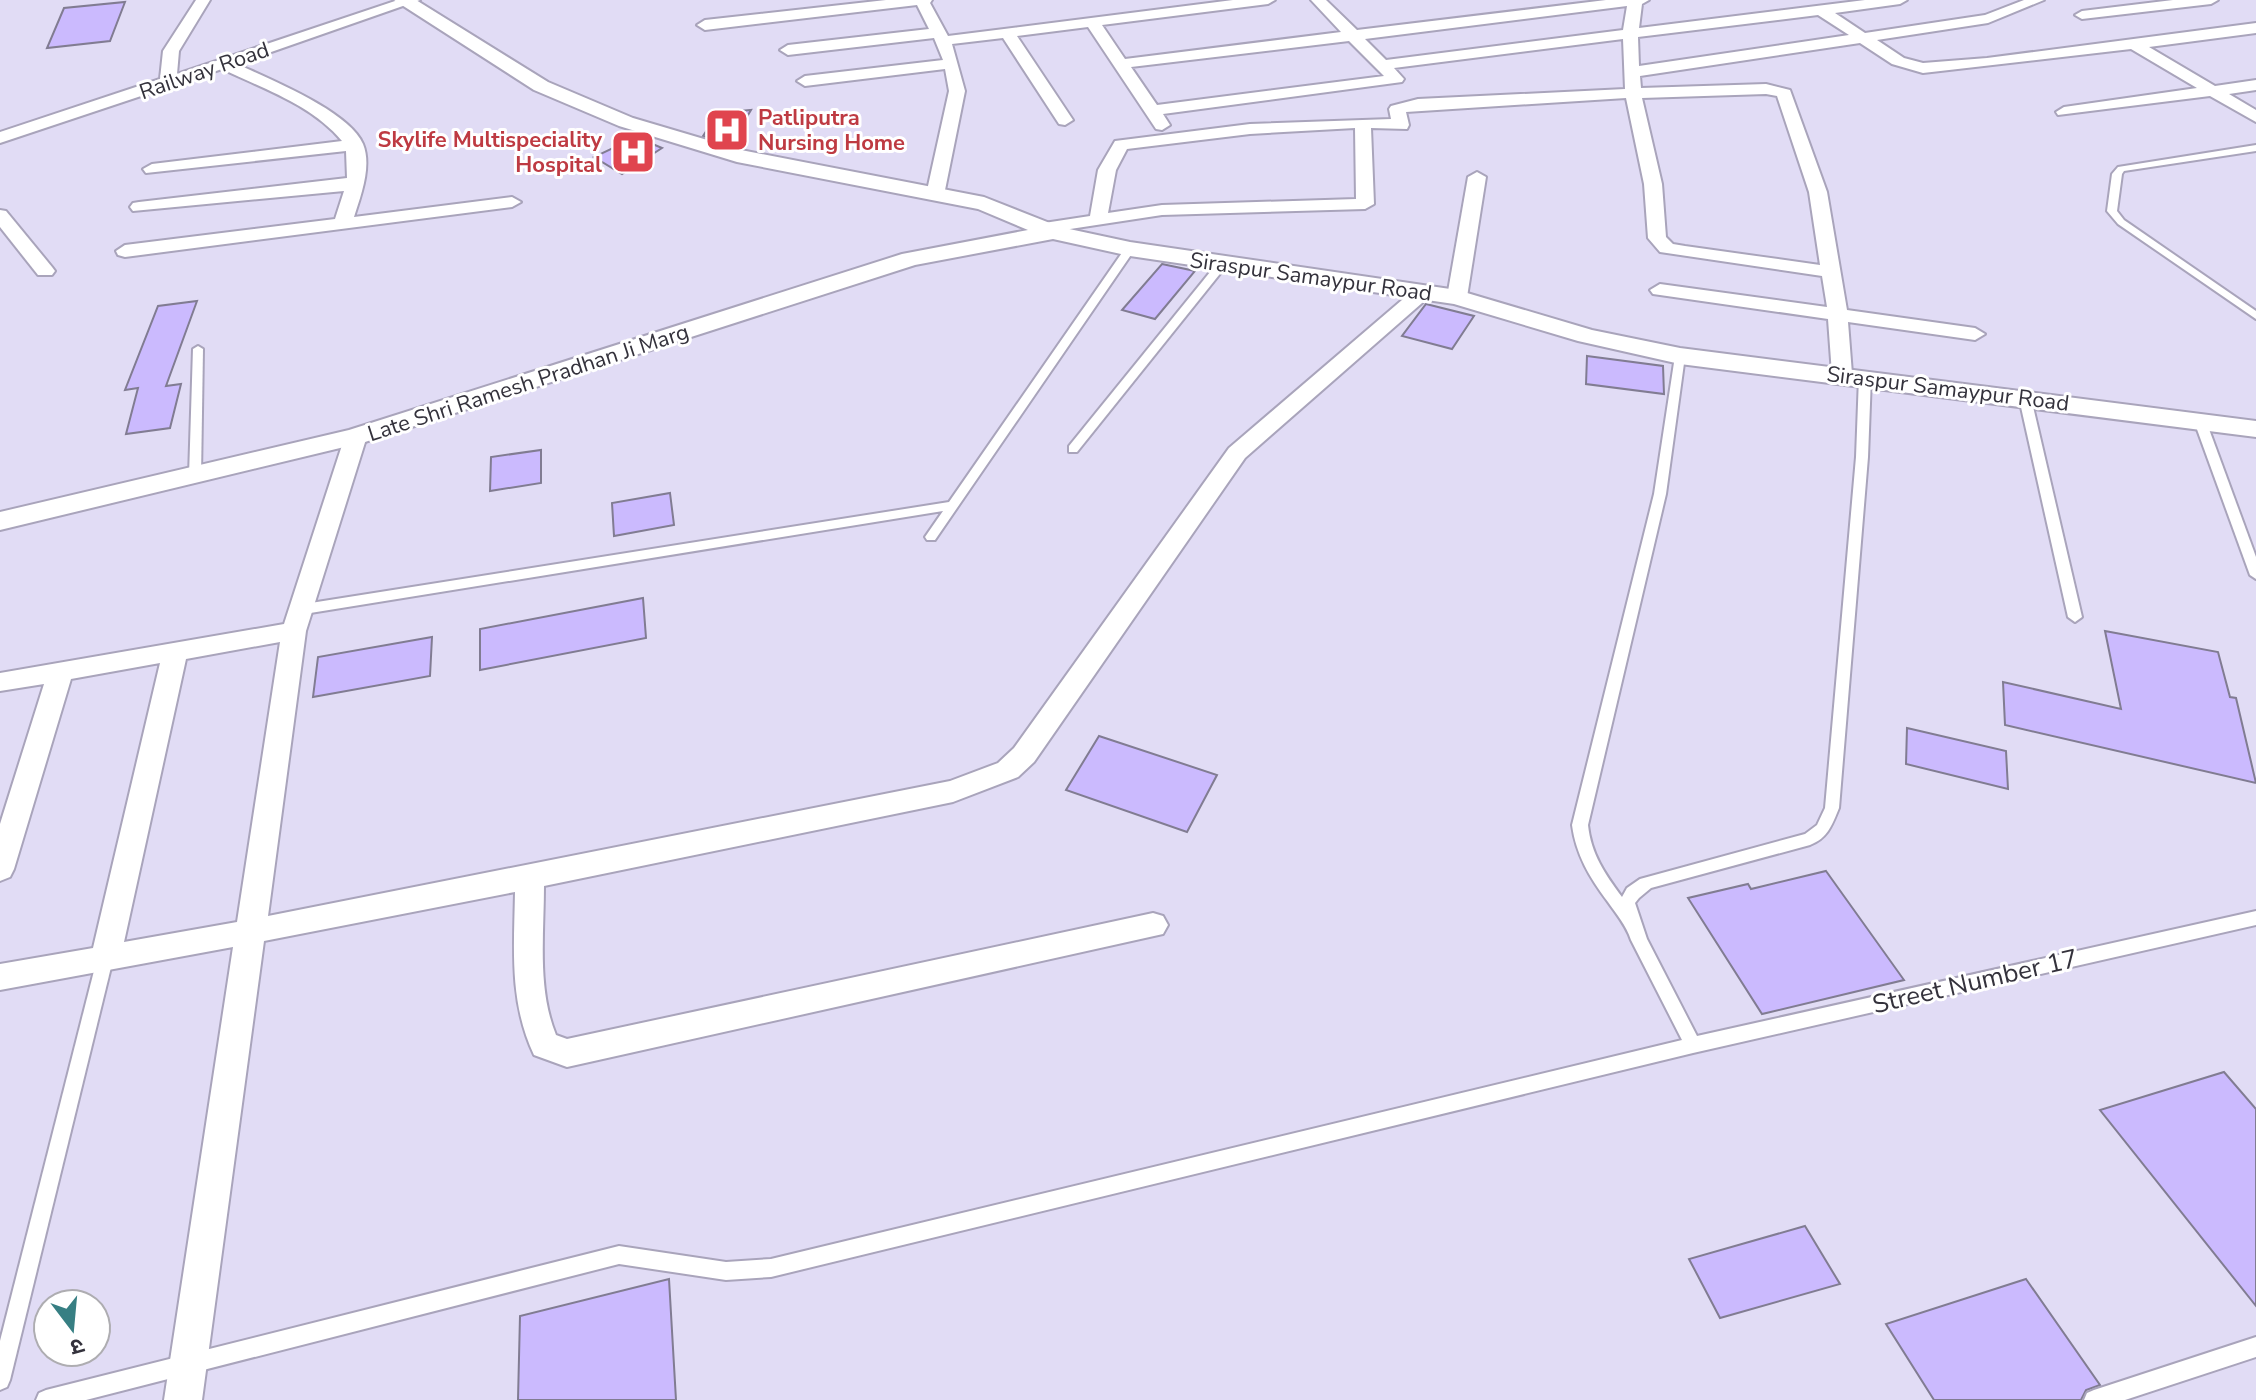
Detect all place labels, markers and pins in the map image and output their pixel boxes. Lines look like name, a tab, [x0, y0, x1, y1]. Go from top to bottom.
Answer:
place label: Patliputra Nursing Home	[758, 103, 905, 158]
hospital icon: Patliputra Nursing Home	[703, 106, 751, 154]
place label: Skylife Multispeciality Hospital	[378, 125, 602, 180]
hospital icon: Skylife Multispeciality Hospital	[609, 128, 657, 176]

